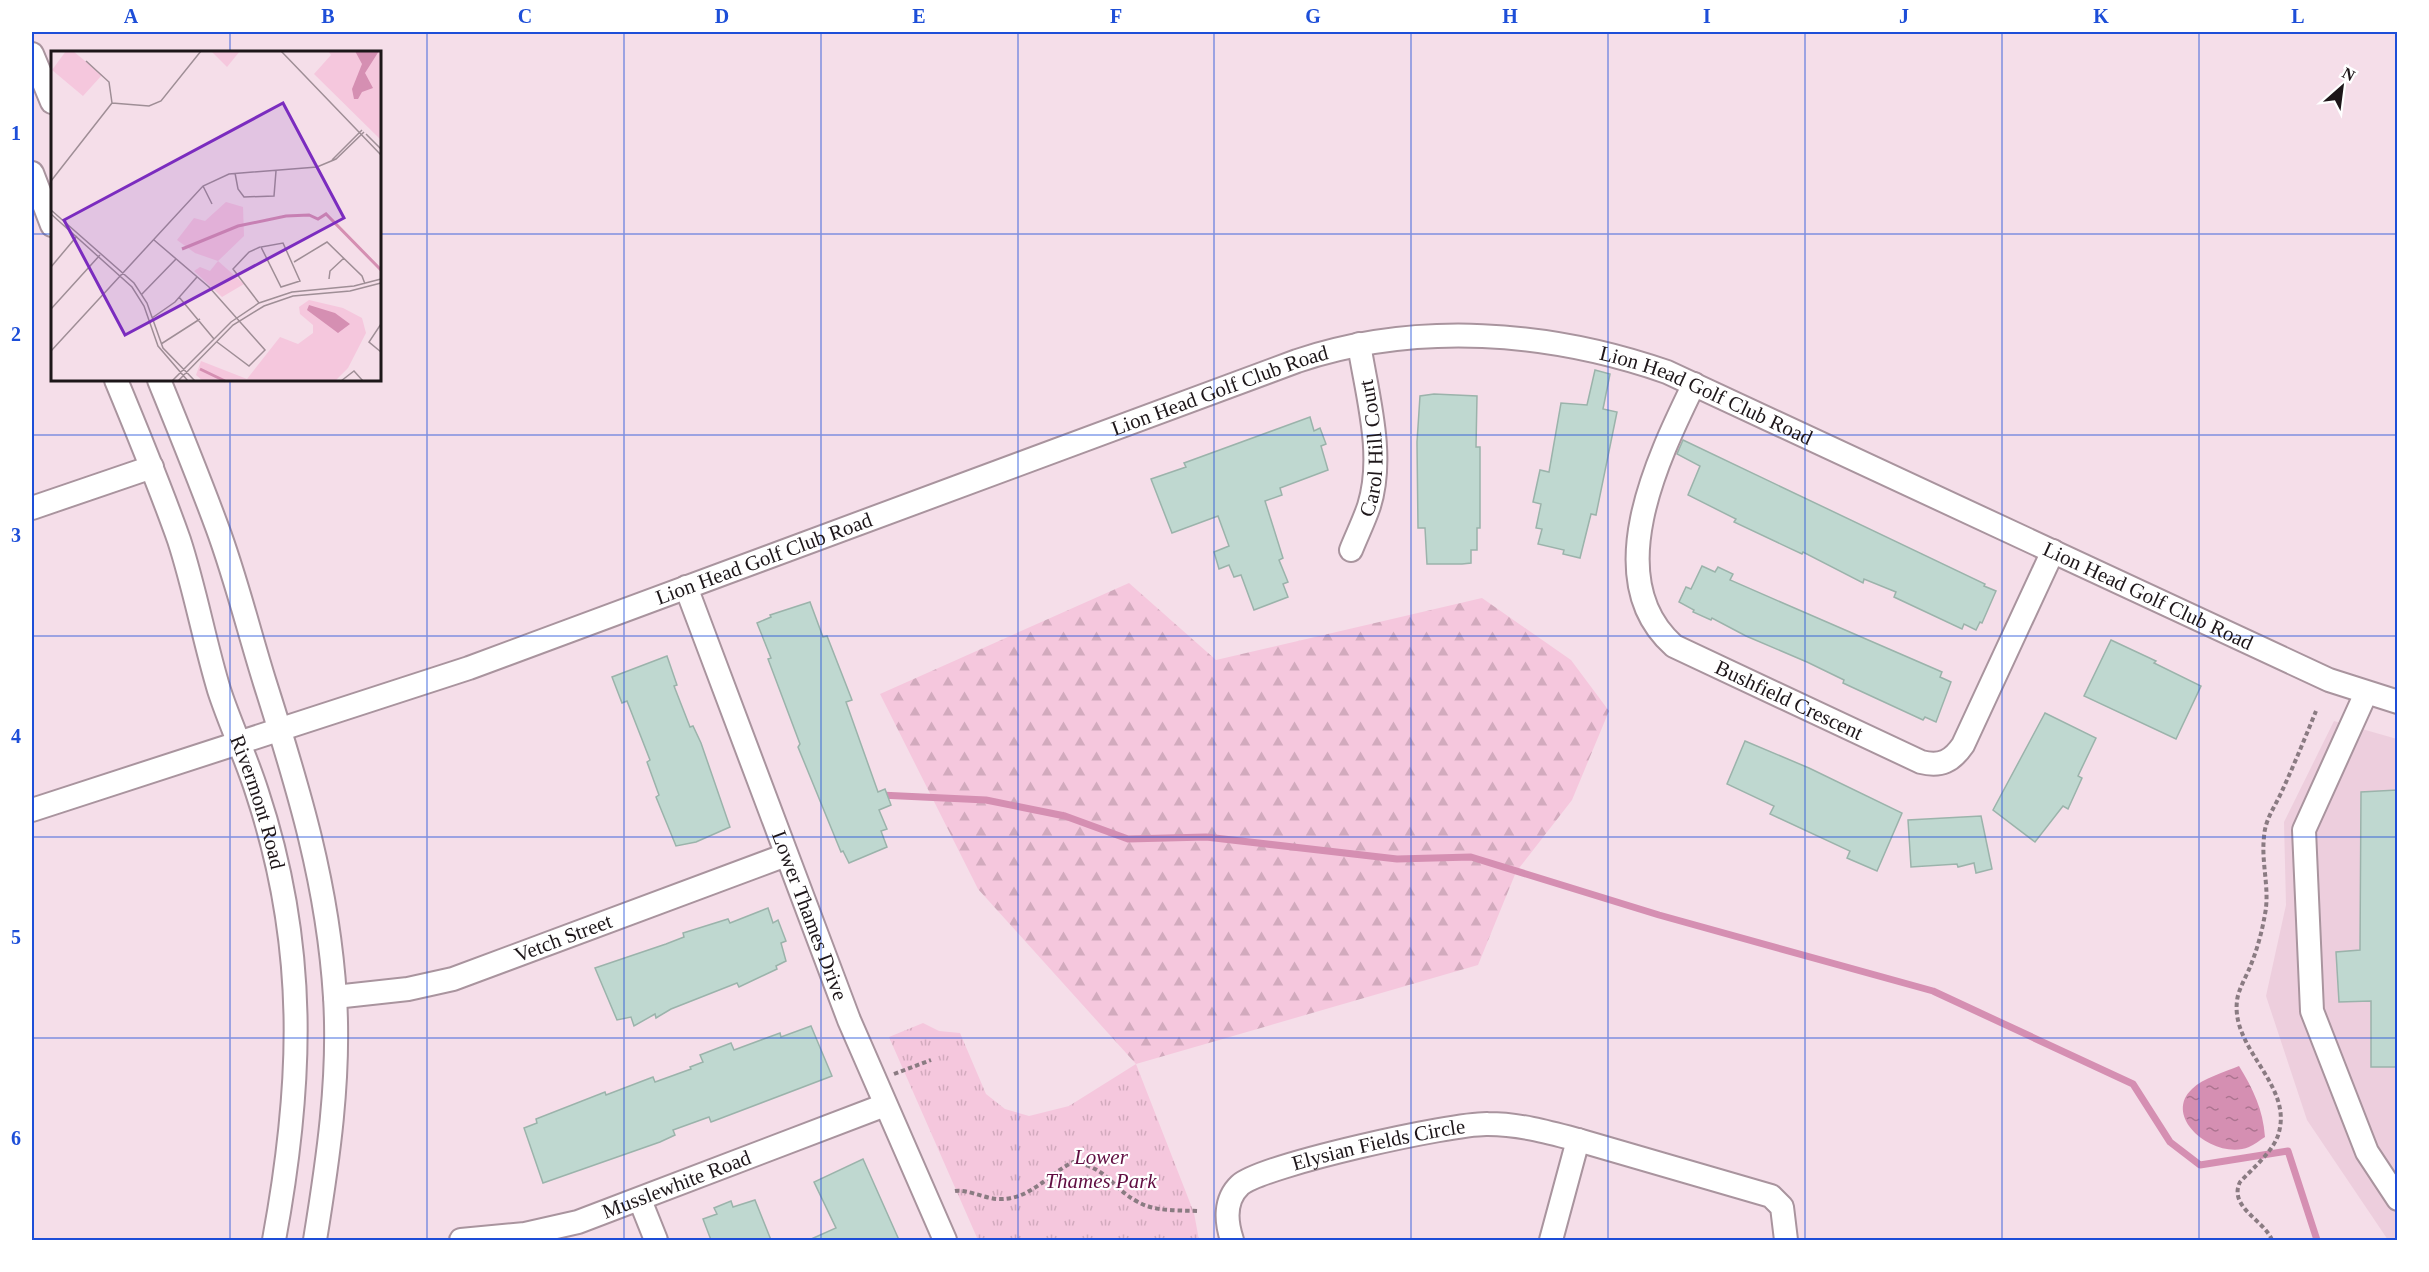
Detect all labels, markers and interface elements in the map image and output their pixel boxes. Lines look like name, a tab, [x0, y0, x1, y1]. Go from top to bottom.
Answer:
text: A	[124, 5, 139, 27]
text: B	[321, 5, 335, 27]
text: C	[518, 5, 532, 27]
text: D	[715, 5, 729, 27]
text: E	[912, 5, 926, 27]
text: F	[1110, 5, 1122, 27]
text: G	[1305, 5, 1321, 27]
text: H	[1502, 5, 1518, 27]
text: I	[1703, 5, 1711, 27]
text: J	[1899, 5, 1909, 27]
text: K	[2093, 5, 2109, 27]
text: L	[2291, 5, 2305, 27]
inset map	[51, 51, 381, 381]
north arrow	[2312, 57, 2372, 117]
text: N	[2340, 64, 2358, 85]
text: 1	[11, 122, 21, 144]
text: 2	[11, 323, 21, 345]
street label: Lion Head Golf Club Road	[1108, 340, 1331, 441]
street label: Lion Head Golf Club Road	[1597, 341, 1817, 450]
street label: Carol Hill Court	[1354, 378, 1387, 520]
street label: Lion Head Golf Club Road	[652, 507, 876, 610]
text: 3	[11, 524, 21, 546]
street label: Lion Head Golf Club Road	[2039, 537, 2257, 655]
street label: Bushfield Crescent	[1711, 655, 1867, 745]
text: 4	[11, 725, 21, 747]
street label: Rivermont Road	[225, 731, 290, 872]
street label: Lower Thames Drive	[767, 827, 852, 1004]
street label: Vetch Street	[511, 909, 615, 967]
text: 5	[11, 926, 21, 948]
street label: Elysian Fields Circle	[1289, 1114, 1467, 1176]
text: 6	[11, 1127, 21, 1149]
street label: Musslewhite Road	[599, 1145, 755, 1224]
park label: Lower Thames Park	[1045, 1145, 1157, 1193]

